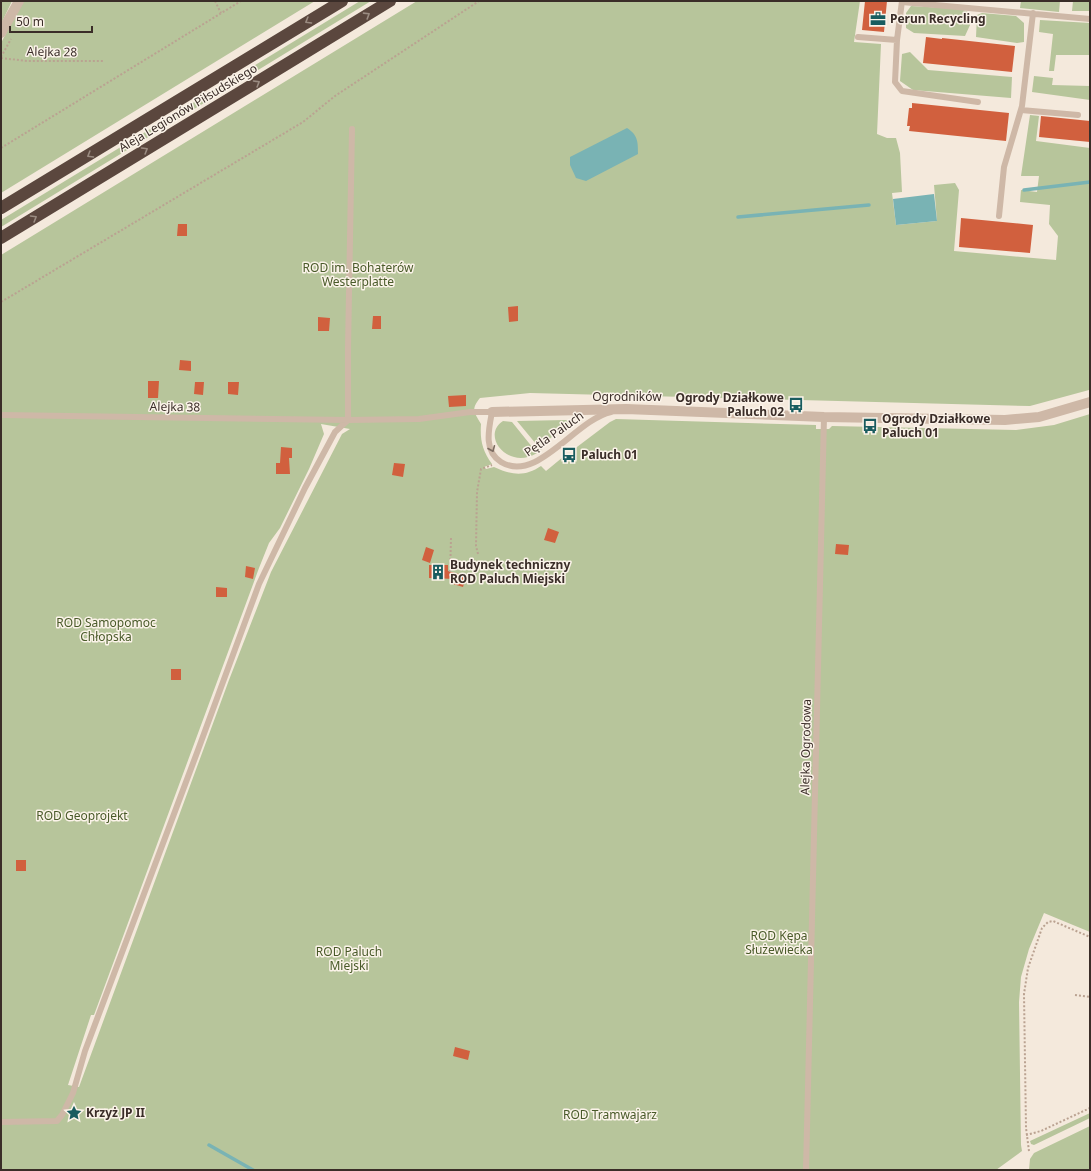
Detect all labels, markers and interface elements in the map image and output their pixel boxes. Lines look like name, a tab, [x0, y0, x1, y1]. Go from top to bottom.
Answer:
scale bar	[10, 8, 92, 34]
office icon: Perun Recycling	[869, 10, 887, 28]
place label: Perun Recycling	[890, 10, 986, 27]
one-way arrow	[363, 12, 370, 20]
text: 50 m	[16, 13, 44, 30]
one-way arrow	[305, 17, 312, 24]
street label: Alejka 28	[27, 43, 78, 60]
street label: Aleja Legionów Piłsudskiego	[115, 59, 260, 156]
one-way arrow	[252, 81, 259, 88]
one-way arrow	[141, 148, 148, 155]
one-way arrow	[87, 150, 94, 157]
one-way arrow	[30, 215, 37, 223]
park label: ROD im. Bohaterów Westerplatte	[303, 259, 414, 290]
street label: Ogrodników	[592, 388, 662, 405]
place label: Ogrody Działkowe Paluch 02	[675, 389, 784, 420]
bus stop icon: Ogrody Działkowe Paluch 02	[787, 396, 805, 414]
street label: Alejka 38	[150, 398, 201, 415]
street label: Pętla Paluch	[521, 407, 587, 460]
place label: Ogrody Działkowe Paluch 01	[882, 410, 991, 441]
bus stop icon: Ogrody Działkowe Paluch 01	[861, 417, 879, 435]
one-way arrow	[487, 446, 495, 453]
bus stop icon: Paluch 01	[560, 446, 578, 464]
place label: Paluch 01	[581, 446, 638, 463]
place label: Budynek techniczny ROD Paluch Miejski	[450, 556, 570, 587]
building icon: Budynek techniczny ROD Paluch Miejski	[429, 563, 447, 581]
park label: ROD Samopomoc Chłopska	[56, 614, 156, 645]
street label: Alejka Ogrodowa	[796, 699, 815, 795]
park label: ROD Geoprojekt	[36, 807, 128, 824]
park label: ROD Kępa Służewiecka	[745, 927, 813, 958]
park label: ROD Paluch Miejski	[316, 943, 382, 974]
place icon: Krzyż JP II	[65, 1104, 83, 1122]
place label: Krzyż JP II	[86, 1104, 145, 1121]
park label: ROD Tramwajarz	[563, 1106, 657, 1123]

